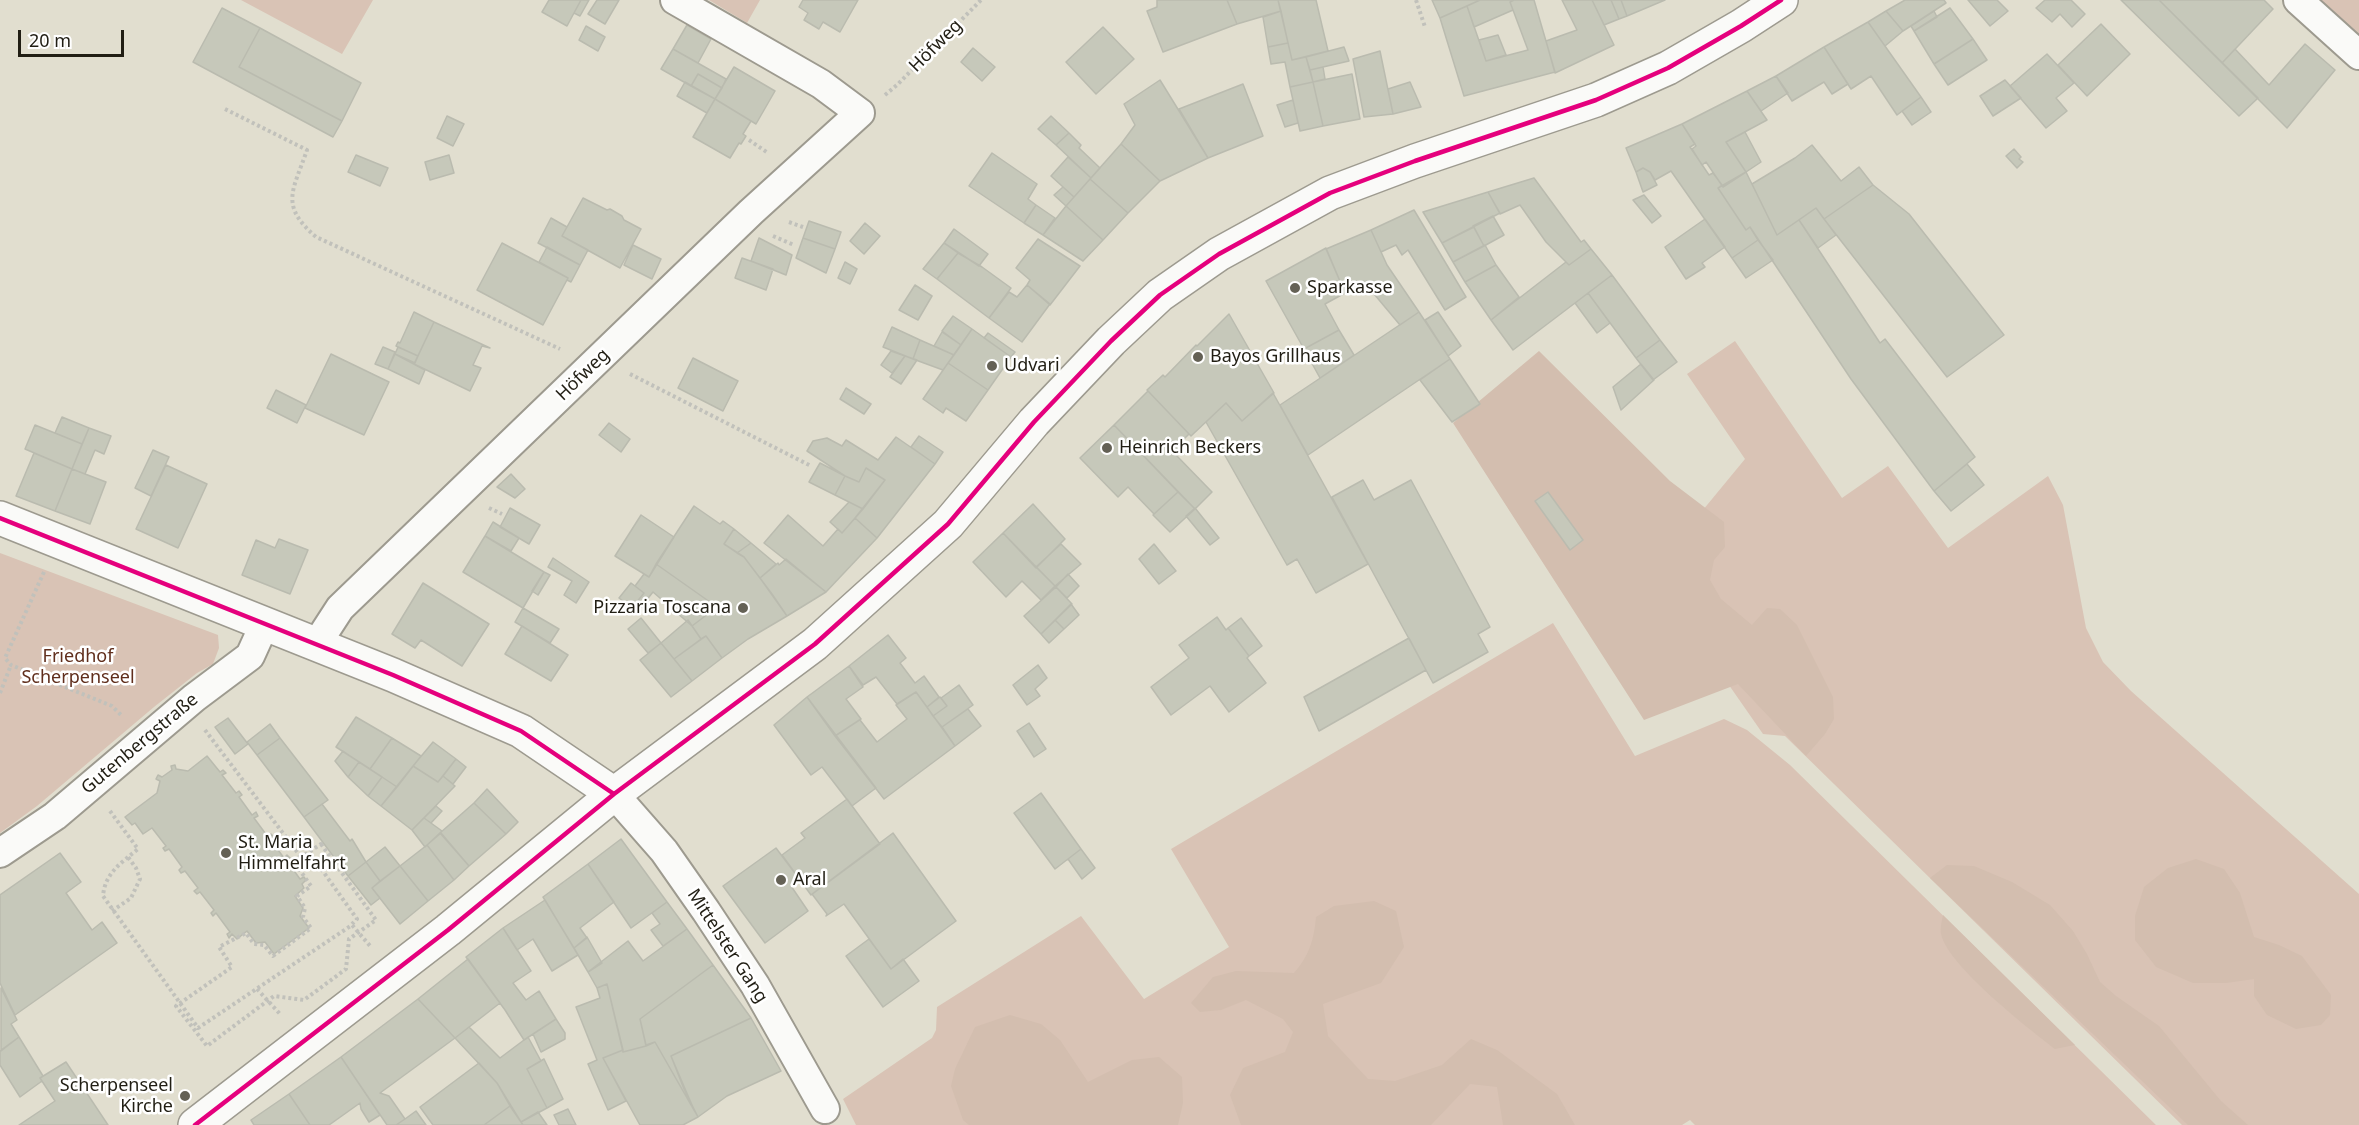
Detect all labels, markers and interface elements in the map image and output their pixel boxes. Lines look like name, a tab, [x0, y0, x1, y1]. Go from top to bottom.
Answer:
street label: Höfweg	[905, 15, 967, 77]
scale bar	[21, 18, 128, 56]
text: 20 m	[29, 28, 71, 52]
place label: Sparkasse	[1307, 277, 1393, 299]
marker: Sparkasse	[1288, 281, 1302, 295]
street label: Höfweg	[552, 344, 614, 406]
place label: Bayos Grillhaus	[1210, 346, 1341, 368]
marker: Bayos Grillhaus	[1191, 350, 1205, 364]
place label: Udvari	[1004, 355, 1060, 377]
marker: Udvari	[985, 359, 999, 373]
place label: Heinrich Beckers	[1119, 437, 1261, 459]
marker: Heinrich Beckers	[1100, 441, 1114, 455]
place label: Pizzaria Toscana	[593, 597, 731, 619]
marker: Pizzaria Toscana	[736, 601, 750, 615]
park label: Friedhof Scherpenseel	[21, 646, 135, 688]
street label: Gutenbergstraße	[77, 689, 203, 799]
place label: St. Maria Himmelfahrt	[238, 832, 346, 874]
marker: St. Maria Himmelfahrt	[219, 846, 233, 860]
place label: Aral	[793, 869, 826, 891]
marker: Aral	[774, 873, 788, 887]
street label: Mittelster Gang	[682, 885, 772, 1007]
place label: Scherpenseel Kirche	[60, 1075, 173, 1118]
marker: Scherpenseel Kirche	[178, 1089, 192, 1103]

